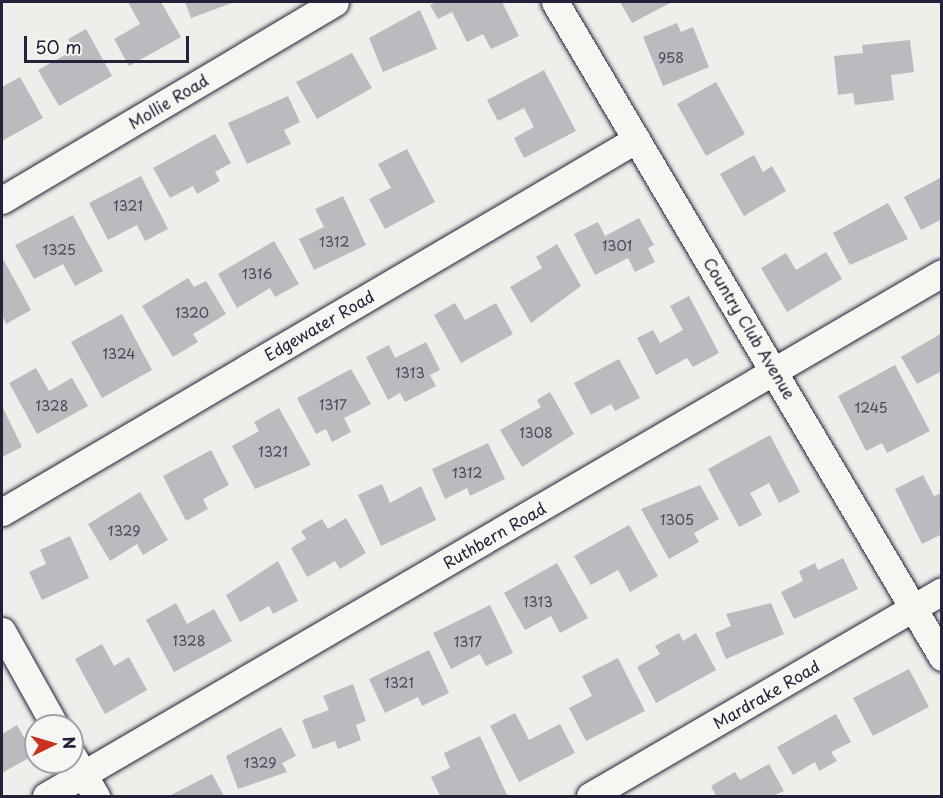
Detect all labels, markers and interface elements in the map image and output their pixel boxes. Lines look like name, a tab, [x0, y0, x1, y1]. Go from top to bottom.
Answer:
scale bar	[27, 24, 192, 62]
text: 50 m	[35, 33, 82, 60]
house number: 958	[658, 50, 684, 66]
street label: Mollie Road	[125, 70, 211, 132]
house number: 1321	[113, 198, 143, 214]
house number: 1312	[319, 234, 349, 250]
house number: 1301	[602, 238, 632, 254]
house number: 1325	[42, 242, 76, 258]
street label: Country Club Avenue	[700, 253, 800, 403]
house number: 1316	[242, 266, 272, 282]
street label: Edgewater Road	[260, 286, 378, 364]
house number: 1320	[175, 305, 209, 321]
house number: 1324	[102, 346, 136, 362]
house number: 1313	[395, 365, 425, 381]
house number: 1317	[319, 397, 347, 413]
house number: 1328	[36, 398, 68, 414]
house number: 1245	[854, 400, 888, 416]
house number: 1308	[519, 425, 553, 441]
house number: 1321	[258, 444, 288, 460]
house number: 1312	[452, 465, 482, 481]
street label: Ruthbern Road	[440, 498, 548, 572]
house number: 1305	[660, 512, 694, 528]
house number: 1329	[108, 523, 140, 539]
house number: 1313	[523, 594, 553, 610]
house number: 1328	[173, 633, 205, 649]
house number: 1317	[454, 634, 482, 650]
street label: Mardrake Road	[710, 656, 822, 732]
house number: 1321	[384, 675, 414, 691]
north arrow	[24, 714, 84, 774]
text: N	[57, 735, 82, 750]
house number: 1329	[244, 755, 276, 771]

